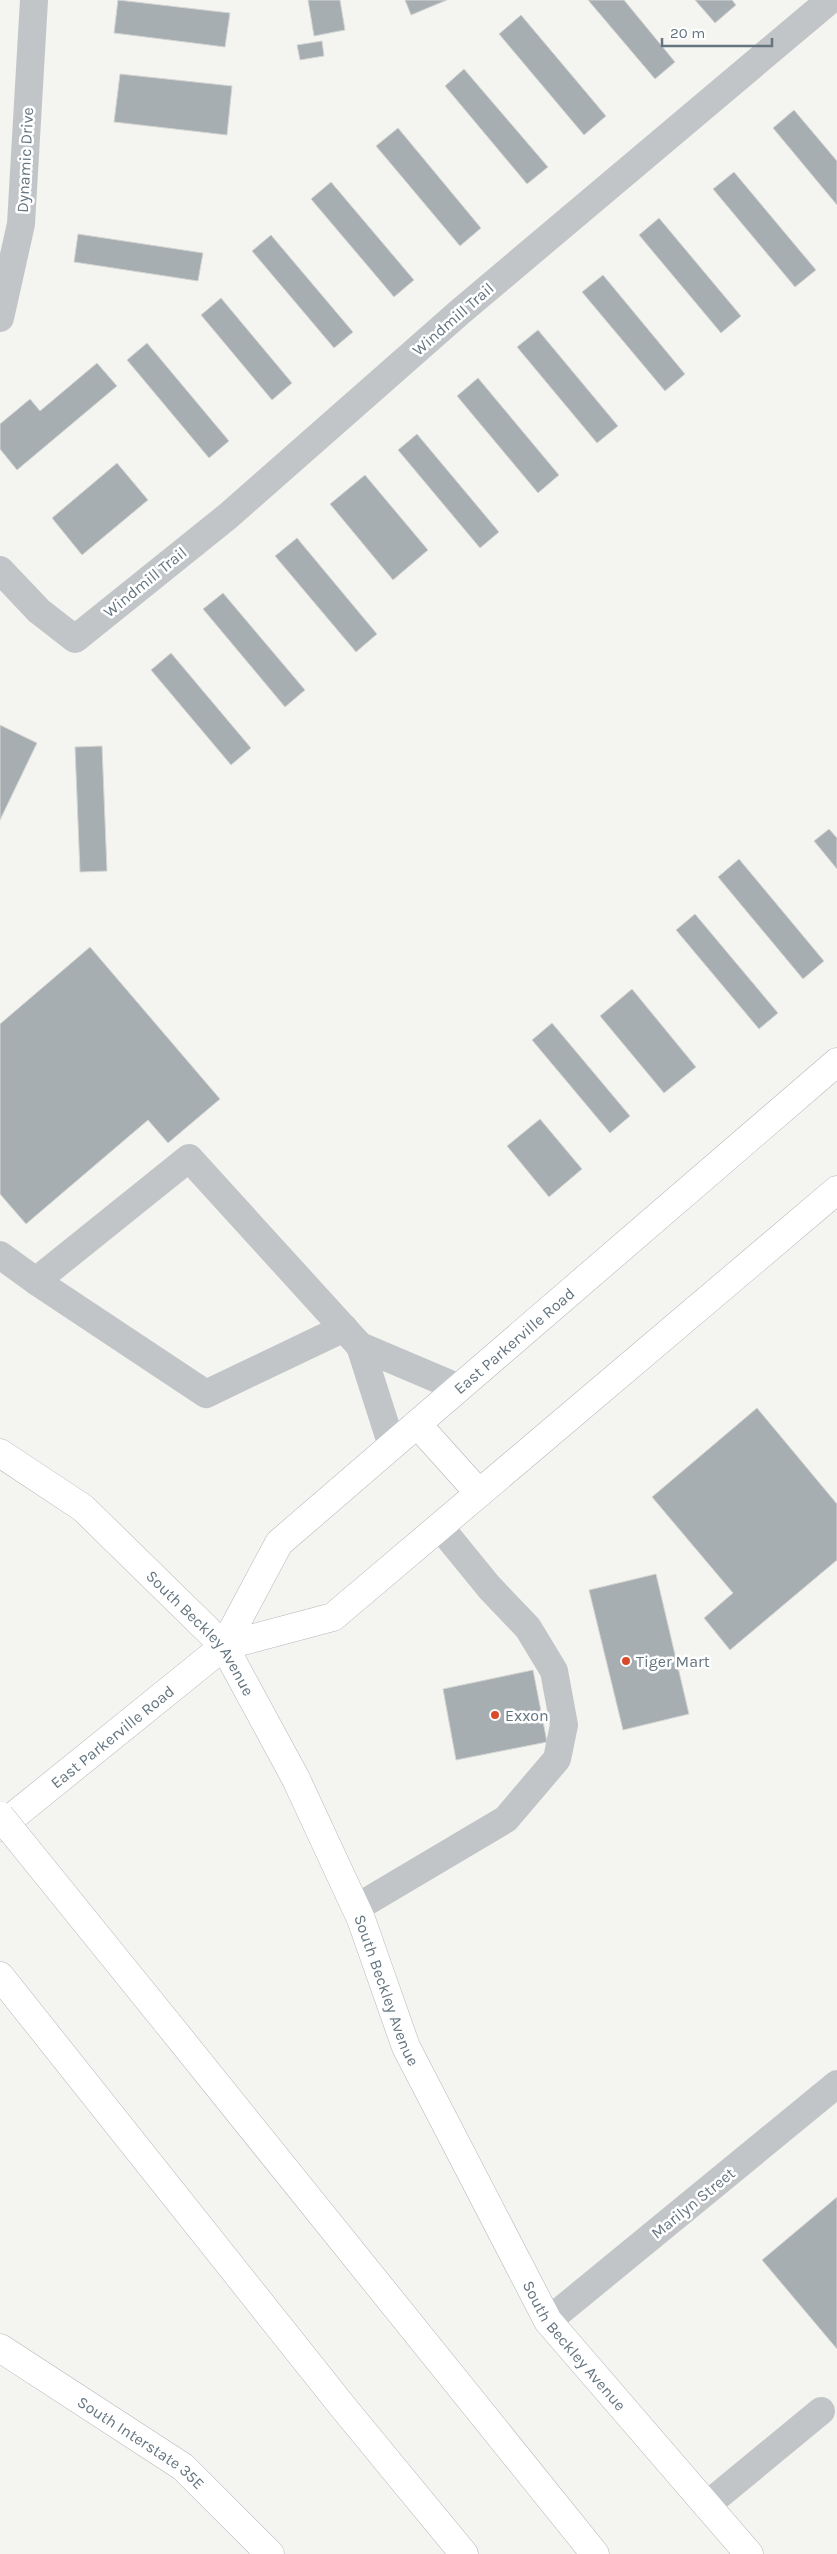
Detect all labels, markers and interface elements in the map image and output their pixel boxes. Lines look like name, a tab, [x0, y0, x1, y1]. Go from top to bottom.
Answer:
scale bar	[662, 15, 772, 47]
text: 20 m	[670, 24, 705, 42]
street label: Dynamic Drive	[13, 107, 37, 213]
street label: Windmill Trail	[409, 279, 497, 359]
street label: Windmill Trail	[100, 543, 190, 621]
street label: East Parkerville Road	[450, 1283, 578, 1398]
street label: South Beckley Avenue	[143, 1566, 259, 1699]
place label: Tiger Mart	[636, 1652, 710, 1671]
marker: Tiger Mart	[620, 1655, 632, 1667]
street label: East Parkerville Road	[46, 1681, 178, 1792]
place label: Exxon	[505, 1706, 549, 1725]
marker: Exxon	[489, 1709, 501, 1721]
street label: South Beckley Avenue	[351, 1912, 424, 2069]
street label: Marilyn Street	[647, 2163, 739, 2243]
street label: South Beckley Avenue	[519, 2277, 630, 2414]
street label: South Interstate 35E	[74, 2392, 209, 2493]

